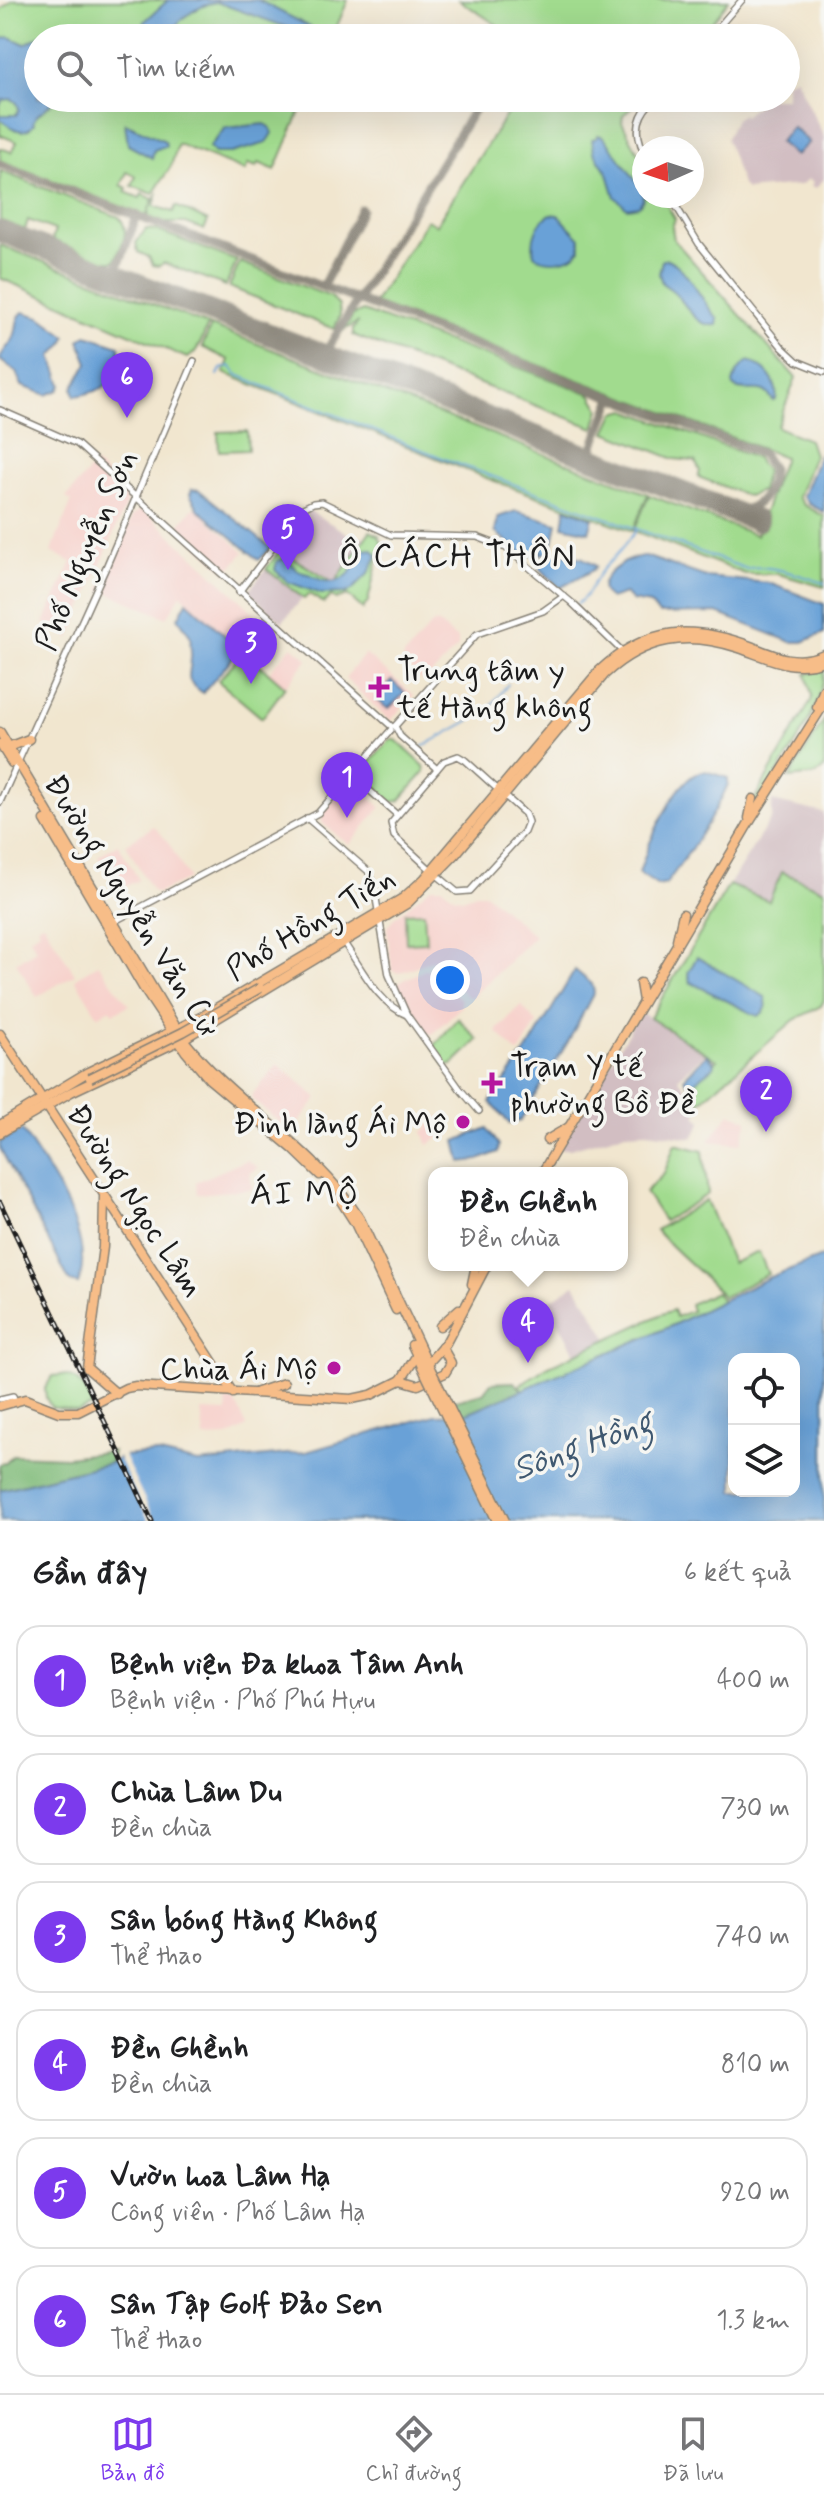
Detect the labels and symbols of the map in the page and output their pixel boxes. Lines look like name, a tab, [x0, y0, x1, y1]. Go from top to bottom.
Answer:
north arrow	[632, 136, 704, 208]
pin: 6	[101, 352, 153, 418]
street label: Phố Nguyễn Sơn	[26, 444, 151, 659]
pin: 5	[262, 504, 314, 570]
district label: Ô CÁCH THÔN	[339, 534, 577, 579]
pin: 3	[225, 618, 277, 684]
place label: Trung tâm y tế Hàng không	[396, 650, 592, 732]
marker: Trung tâm y tế Hàng không	[368, 676, 390, 698]
pin: 1	[321, 752, 373, 818]
street label: Đường Nguyễn Văn Cừ	[31, 767, 229, 1047]
street label: Phố Hồng Tiến	[219, 858, 405, 994]
your location	[430, 960, 470, 1000]
place label: Trạm Y tế phường Bồ Đề	[510, 1046, 696, 1128]
pin: 2	[740, 1066, 792, 1132]
marker: Trạm Y tế phường Bồ Đề	[481, 1072, 503, 1094]
street label: Đường Ngọc Lâm	[53, 1096, 213, 1308]
place label: Đình làng Ái Mộ	[234, 1103, 447, 1148]
marker: Đình làng Ái Mộ	[454, 1113, 472, 1131]
district label: ÁI MỘ	[250, 1172, 360, 1217]
pin: 4	[502, 1297, 554, 1363]
place label: Chùa Ái Mộ	[160, 1349, 318, 1391]
marker: Chùa Ái Mộ	[325, 1359, 343, 1377]
water label: Sông Hồng	[507, 1399, 664, 1495]

